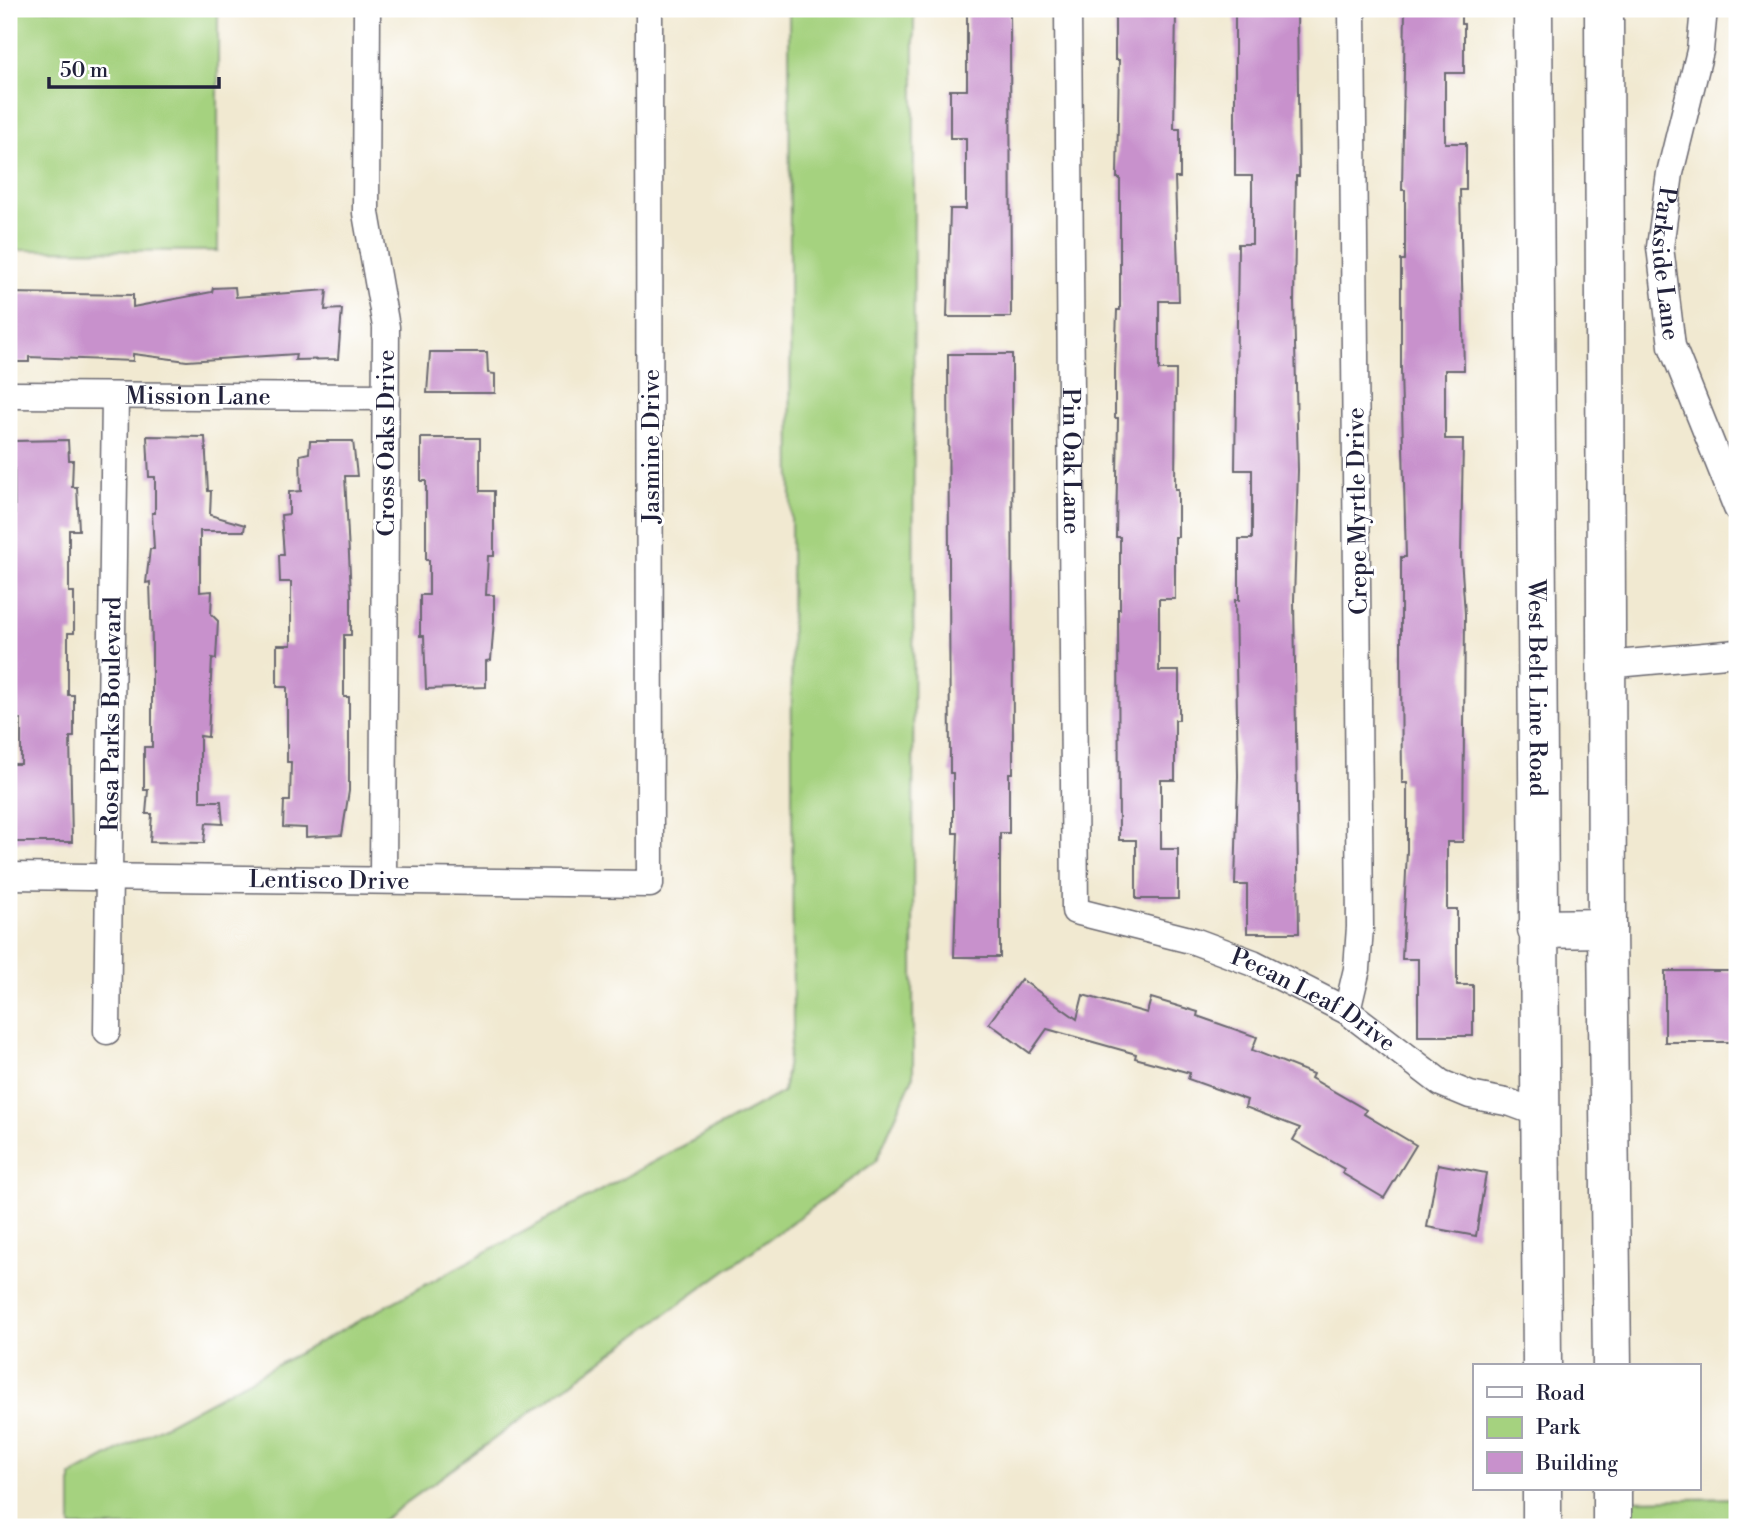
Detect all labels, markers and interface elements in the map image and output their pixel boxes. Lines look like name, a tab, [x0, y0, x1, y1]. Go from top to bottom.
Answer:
scale bar	[49, 46, 219, 90]
text: 50 m	[60, 58, 108, 84]
street label: Parkside Lane	[1644, 185, 1685, 342]
street label: Cross Oaks Drive	[372, 350, 402, 536]
street label: Jasmine Drive	[637, 369, 667, 524]
street label: Mission Lane	[125, 382, 271, 412]
street label: Pin Oak Lane	[1055, 388, 1086, 534]
street label: Crepe Myrtle Drive	[1341, 407, 1375, 615]
street label: West Belt Line Road	[1521, 578, 1552, 797]
street label: Rosa Parks Boulevard	[96, 596, 128, 832]
street label: Lentisco Drive	[248, 865, 410, 897]
street label: Pecan Leaf Drive	[1226, 942, 1401, 1059]
legend	[1473, 1364, 1700, 1490]
text: Road	[1536, 1381, 1585, 1407]
text: Park	[1536, 1415, 1581, 1441]
text: Building	[1535, 1451, 1618, 1477]

